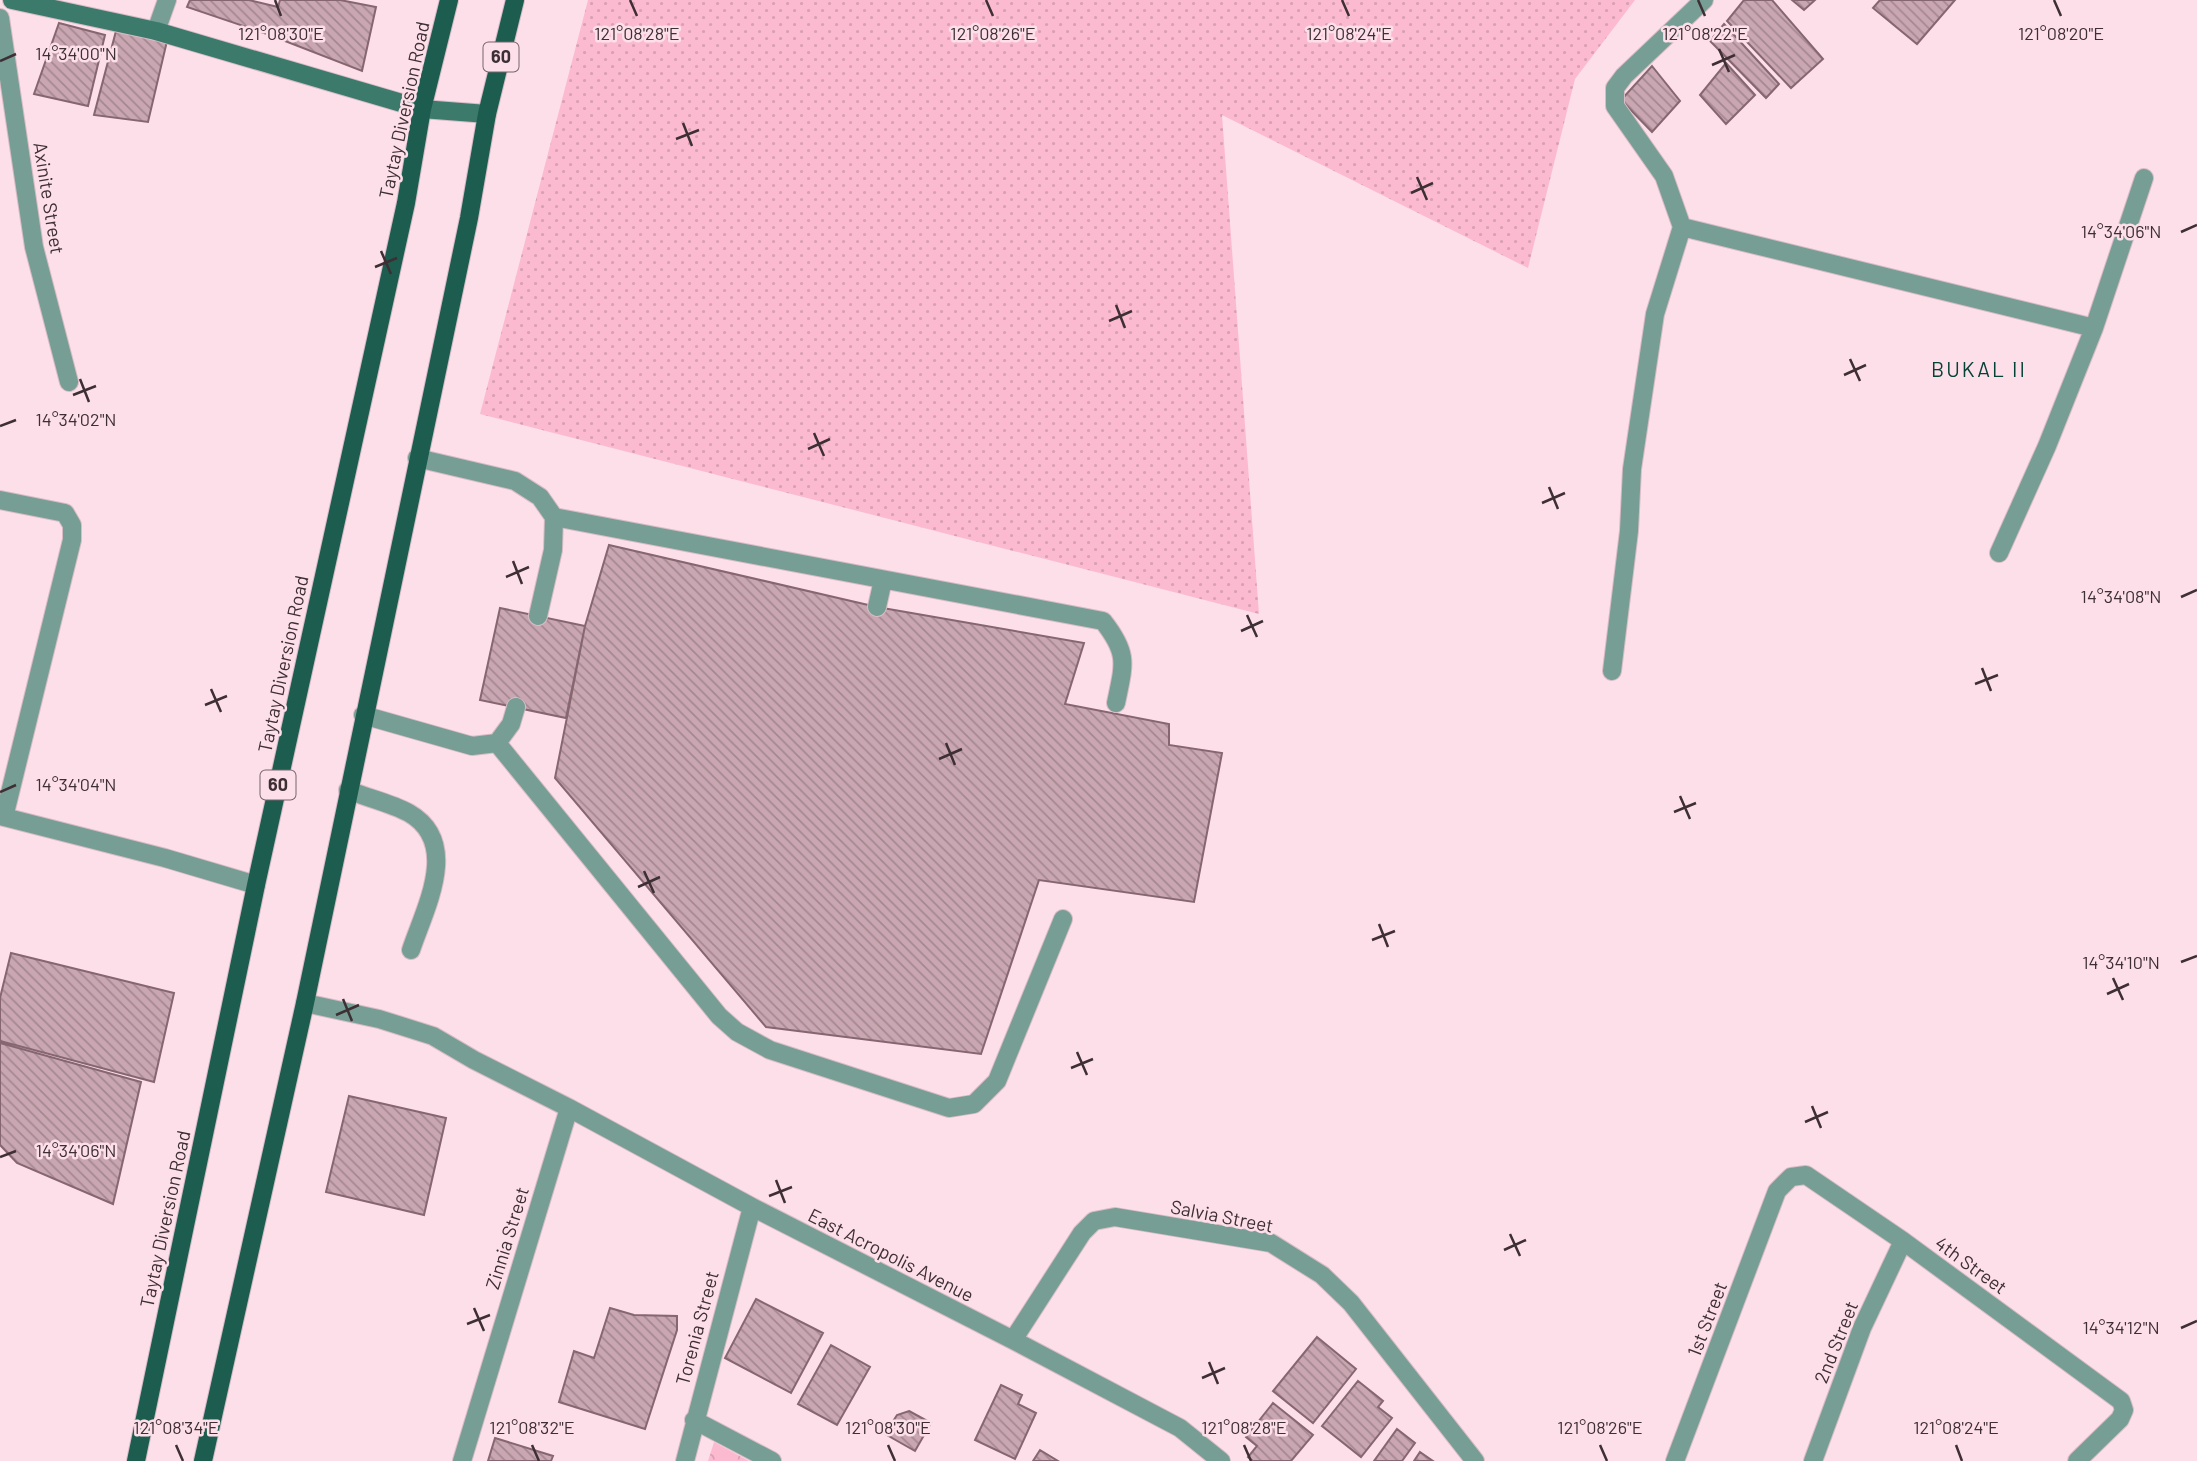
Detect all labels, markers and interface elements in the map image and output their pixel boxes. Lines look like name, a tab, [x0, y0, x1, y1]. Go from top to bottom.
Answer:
street label: Taytay Diversion Road	[373, 19, 434, 201]
text: 121°08'30"E	[238, 22, 324, 44]
text: 121°08'28"E	[594, 22, 680, 44]
text: 121°08'26"E	[950, 22, 1036, 44]
text: 121°08'24"E	[1306, 22, 1392, 44]
text: 121°08'22"E	[1662, 22, 1748, 44]
text: 121°08'20"E	[2018, 22, 2104, 44]
text: 14°34'00"N	[35, 42, 117, 64]
road number: 60	[484, 42, 518, 72]
street label: Axinite Street	[29, 140, 70, 256]
text: 14°34'06"N	[2081, 220, 2161, 242]
district label: BUKAL II	[1931, 356, 2027, 381]
text: 14°34'02"N	[35, 408, 117, 430]
street label: Taytay Diversion Road	[252, 573, 313, 755]
text: 14°34'08"N	[2081, 585, 2161, 607]
road number: 60	[260, 770, 296, 800]
text: 14°34'04"N	[35, 773, 117, 795]
text: 14°34'10"N	[2082, 951, 2160, 973]
street label: Taytay Diversion Road	[134, 1128, 195, 1310]
text: 14°34'06"N	[36, 1139, 116, 1161]
street label: Zinnia Street	[480, 1184, 533, 1292]
street label: Salvia Street	[1169, 1194, 1276, 1237]
street label: East Acropolis Avenue	[805, 1203, 978, 1306]
street label: 4th Street	[1931, 1231, 2012, 1298]
street label: Torenia Street	[670, 1268, 723, 1387]
street label: 1st Street	[1682, 1278, 1731, 1360]
street label: 2nd Street	[1809, 1297, 1862, 1386]
text: 14°34'12"N	[2082, 1316, 2160, 1338]
text: 121°08'34"E	[133, 1416, 219, 1438]
text: 121°08'32"E	[489, 1416, 575, 1438]
text: 121°08'30"E	[845, 1416, 931, 1438]
text: 121°08'28"E	[1201, 1416, 1287, 1438]
text: 121°08'26"E	[1557, 1416, 1643, 1438]
text: 121°08'24"E	[1913, 1416, 1999, 1438]

